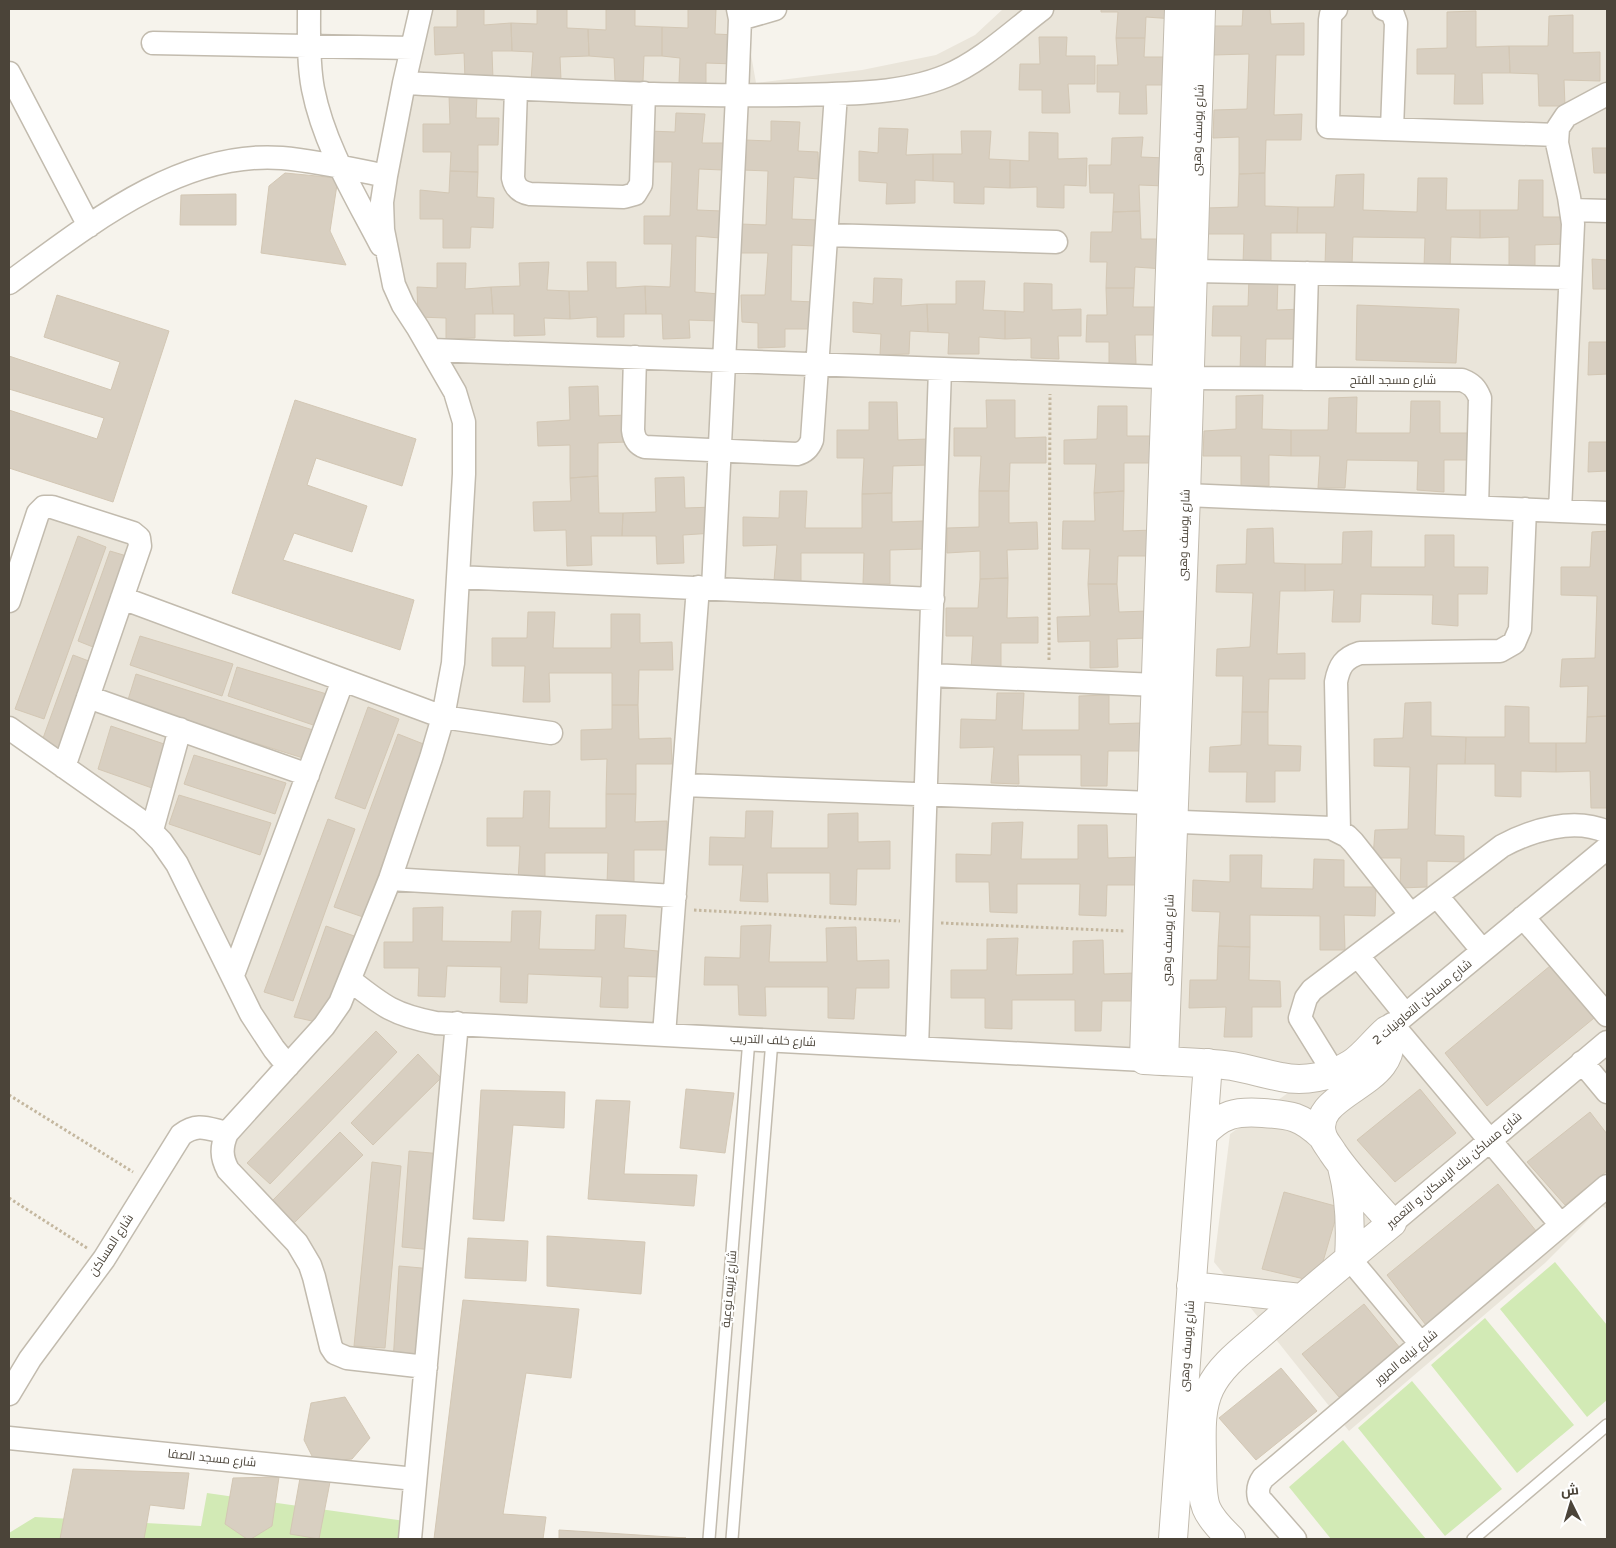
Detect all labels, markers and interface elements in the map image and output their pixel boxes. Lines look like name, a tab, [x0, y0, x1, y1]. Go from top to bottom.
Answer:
street label: شارع يوسف وهبى	[1189, 84, 1208, 176]
street label: شارع مسجد الفتح	[1350, 373, 1436, 388]
street label: شارع يوسف وهبى	[1175, 489, 1194, 581]
street label: شارع يوسف وهبى	[1159, 894, 1178, 986]
street label: شارع مساكن التعاونيات 2	[1370, 956, 1475, 1048]
street label: شارع خلف التدريب	[730, 1031, 816, 1050]
street label: شارع مساكن بنك الإسكان و التعمير	[1383, 1109, 1525, 1232]
street label: شارع المساكن	[86, 1211, 137, 1279]
street label: شارع تربيه نوعية	[719, 1250, 740, 1328]
street label: شارع يوسف وهبى	[1177, 1300, 1198, 1392]
street label: شارع نيابه المرور	[1371, 1327, 1441, 1389]
street label: شارع مسجد الصفا	[167, 1446, 257, 1471]
north arrow	[1546, 1478, 1596, 1528]
text: ش	[1560, 1481, 1580, 1500]

